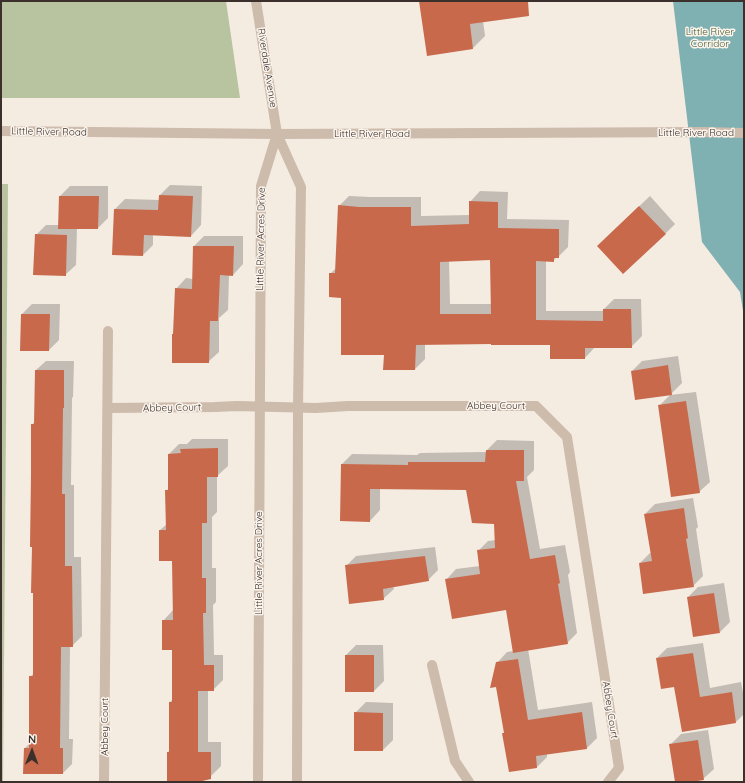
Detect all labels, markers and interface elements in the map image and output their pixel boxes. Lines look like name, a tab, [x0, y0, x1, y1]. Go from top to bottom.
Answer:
park label: Little River Corridor	[686, 26, 734, 50]
street label: Riverdale Avenue	[255, 27, 279, 109]
street label: Little River Road	[11, 125, 87, 139]
street label: Little River Road	[658, 127, 734, 139]
street label: Little River Road	[334, 128, 410, 140]
street label: Little River Acres Drive	[254, 187, 268, 291]
street label: Abbey Court	[467, 400, 525, 412]
street label: Abbey Court	[143, 401, 201, 415]
street label: Little River Acres Drive	[253, 511, 265, 615]
street label: Abbey Court	[600, 680, 620, 740]
street label: Abbey Court	[99, 698, 111, 756]
north arrow	[12, 731, 52, 771]
text: N	[28, 732, 36, 746]

